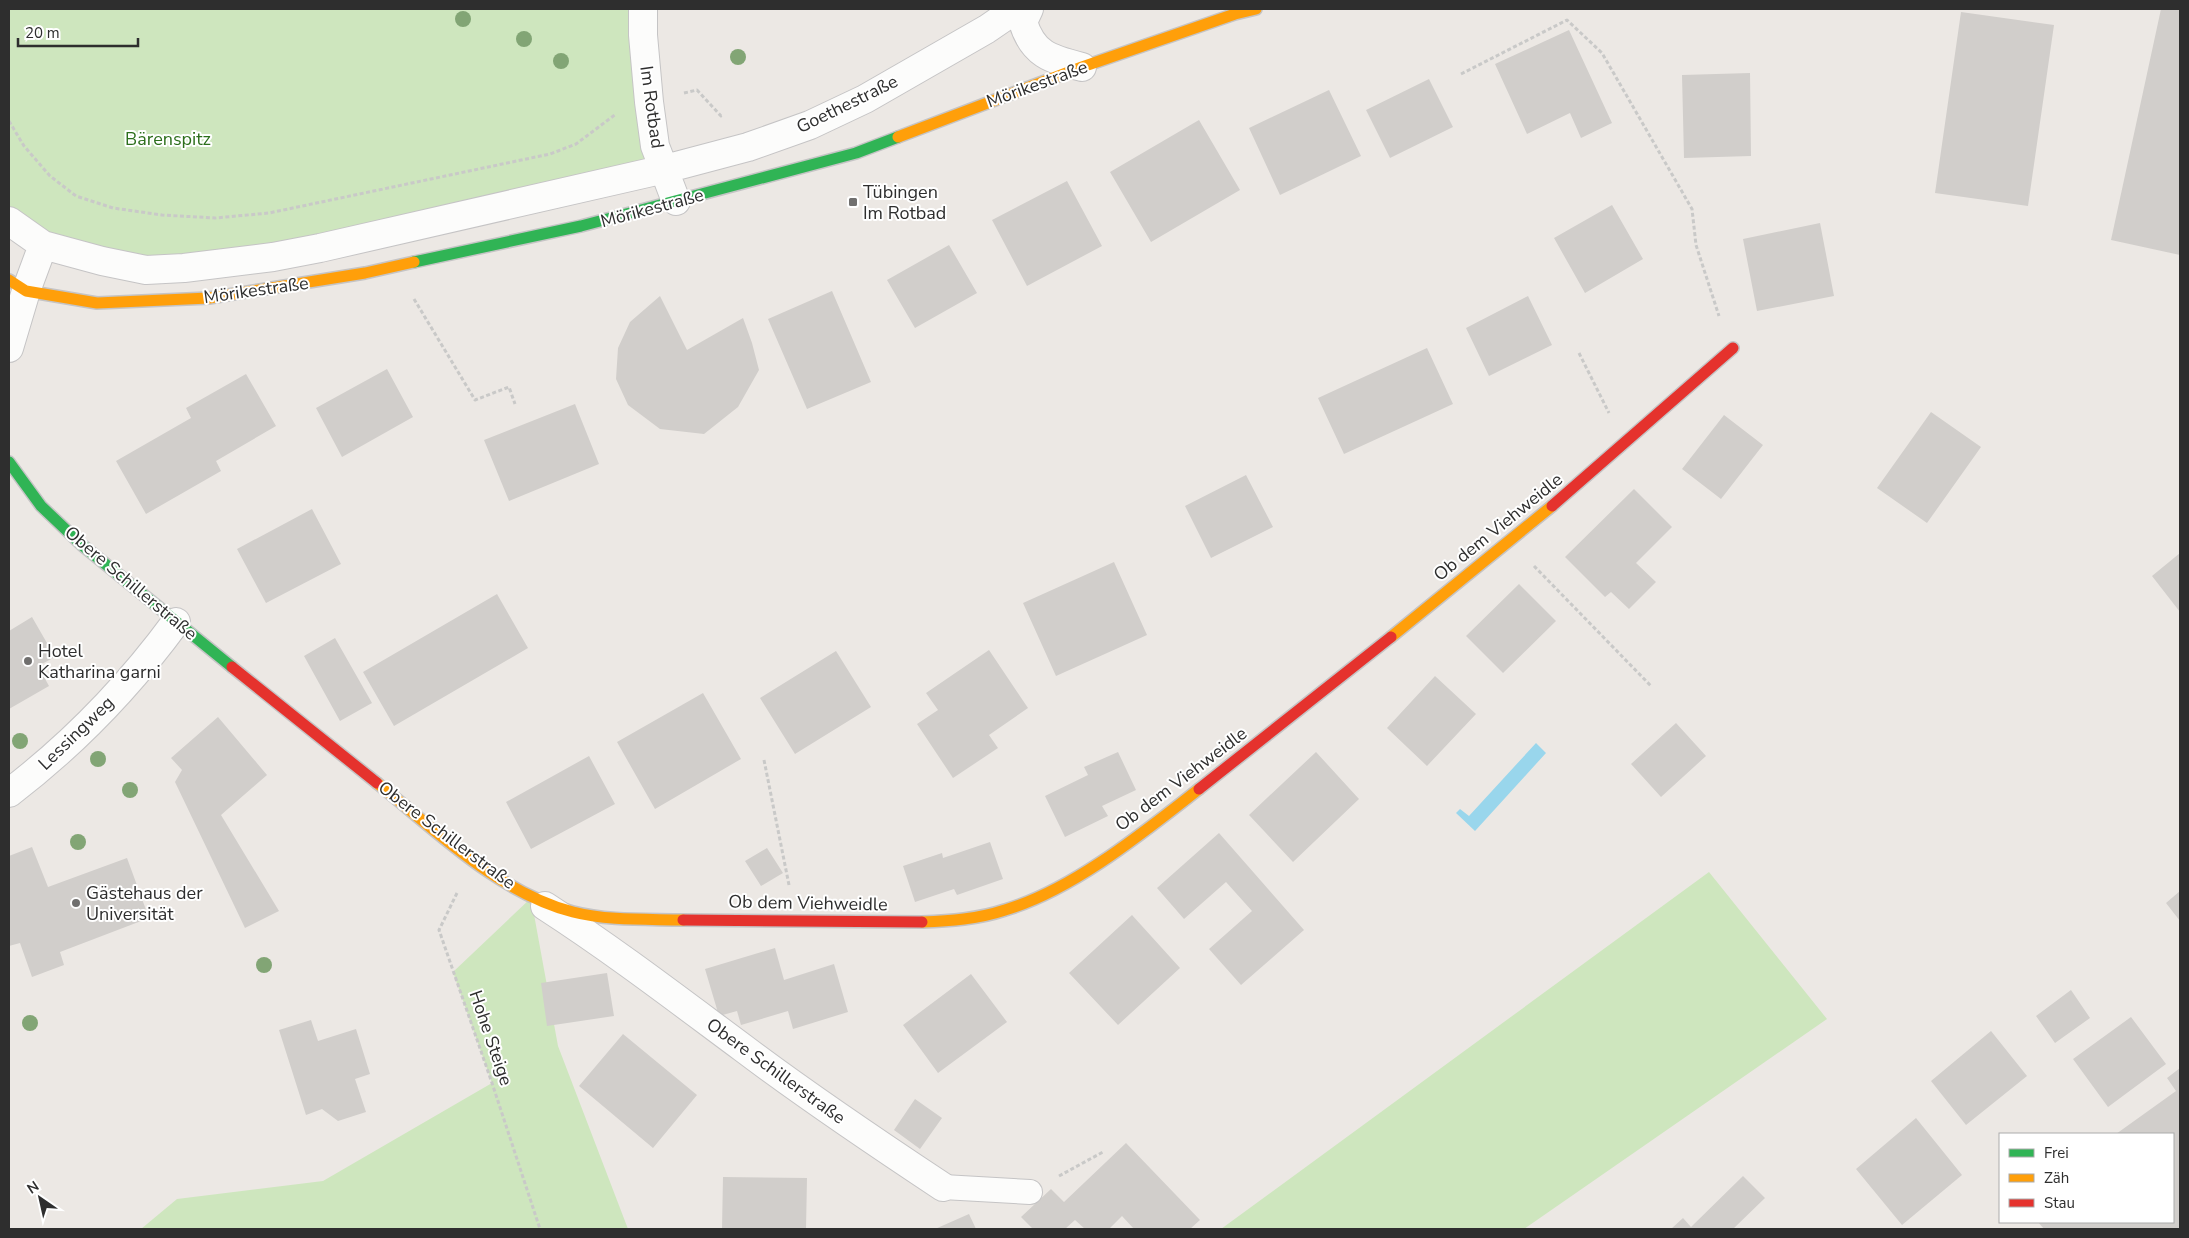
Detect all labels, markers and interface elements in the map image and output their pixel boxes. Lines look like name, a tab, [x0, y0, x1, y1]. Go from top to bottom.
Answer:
scale bar	[18, 15, 138, 47]
text: 20 m	[25, 23, 60, 43]
street label: Mörikestraße	[983, 55, 1091, 113]
street label: Im Rotbad	[634, 64, 670, 150]
street label: Goethestraße	[792, 69, 902, 139]
park label: Bärenspitz	[125, 127, 211, 151]
place label: Tübingen Im Rotbad	[863, 180, 946, 225]
street label: Mörikestraße	[598, 183, 706, 233]
marker: Tübingen Im Rotbad	[847, 196, 859, 208]
street label: Mörikestraße	[202, 271, 310, 309]
street label: Ob dem Viehweidle	[1429, 468, 1567, 586]
street label: Obere Schillerstraße	[60, 520, 202, 646]
place label: Hotel Katharina garni	[38, 639, 161, 684]
marker: Hotel Katharina garni	[22, 655, 34, 667]
street label: Lessingweg	[33, 691, 119, 775]
street label: Ob dem Viehweidle	[1110, 721, 1252, 837]
street label: Obere Schillerstraße	[373, 775, 521, 895]
place label: Gästehaus der Universität	[86, 881, 203, 926]
street label: Ob dem Viehweidle	[728, 890, 888, 916]
marker: Gästehaus der Universität	[70, 897, 82, 909]
street label: Hohe Steige	[463, 987, 519, 1089]
street label: Obere Schillerstraße	[702, 1012, 850, 1130]
legend	[1999, 1133, 2174, 1223]
text: Frei	[2044, 1143, 2069, 1163]
text: Zäh	[2044, 1168, 2069, 1188]
north arrow	[15, 1173, 65, 1223]
text: N	[23, 1177, 43, 1198]
text: Stau	[2044, 1193, 2075, 1213]

